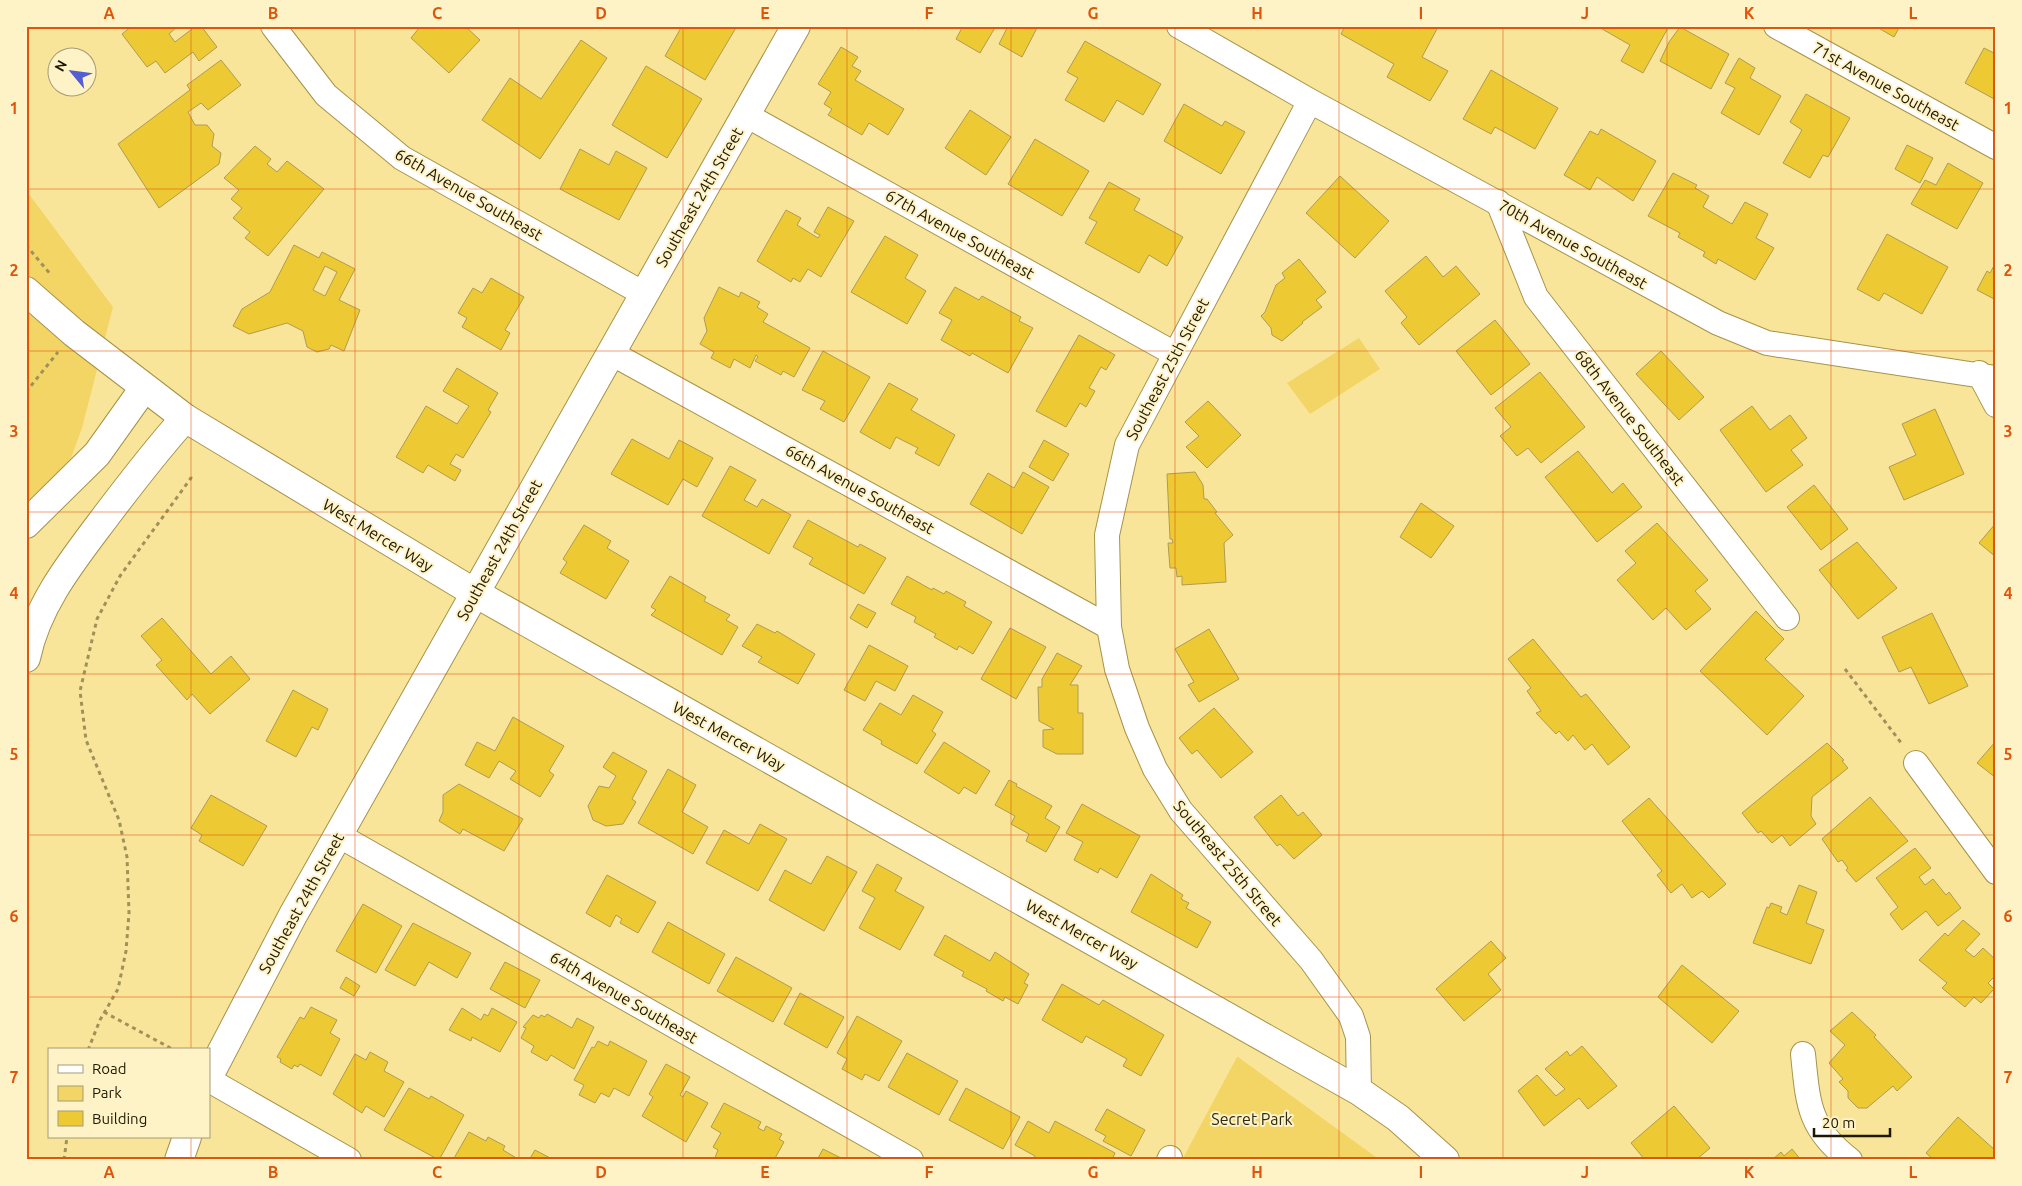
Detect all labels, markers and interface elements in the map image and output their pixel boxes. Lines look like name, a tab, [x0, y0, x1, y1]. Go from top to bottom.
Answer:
text: A	[103, 4, 115, 22]
text: B	[268, 4, 278, 22]
text: C	[432, 4, 442, 22]
text: D	[595, 4, 607, 22]
text: E	[760, 4, 770, 22]
text: F	[925, 4, 934, 22]
text: G	[1087, 4, 1099, 22]
text: H	[1251, 4, 1263, 22]
text: I	[1419, 4, 1423, 22]
text: J	[1581, 4, 1589, 22]
text: K	[1744, 4, 1755, 22]
text: L	[1909, 4, 1918, 22]
street label: 71st Avenue Southeast	[1809, 38, 1963, 134]
north arrow	[48, 48, 98, 98]
text: N	[51, 57, 70, 74]
text: 1	[9, 99, 19, 117]
text: 1	[2003, 99, 2013, 117]
street label: Southeast 24th Street	[652, 123, 747, 270]
street label: 66th Avenue Southeast	[392, 144, 547, 244]
street label: 67th Avenue Southeast	[882, 186, 1038, 283]
street label: 70th Avenue Southeast	[1495, 196, 1651, 293]
text: 2	[9, 261, 19, 279]
text: 2	[2003, 261, 2013, 279]
street label: Southeast 25th Street	[1122, 294, 1212, 443]
street label: 68th Avenue Southeast	[1571, 346, 1689, 489]
text: 3	[9, 422, 19, 440]
text: 3	[2003, 422, 2013, 440]
street label: 66th Avenue Southeast	[782, 441, 938, 538]
street label: Southeast 24th Street	[453, 476, 546, 623]
street label: West Mercer Way	[320, 495, 437, 575]
text: 4	[9, 584, 19, 602]
text: 4	[2003, 584, 2013, 602]
street label: West Mercer Way	[670, 698, 788, 774]
text: 5	[9, 745, 19, 763]
text: 5	[2003, 745, 2013, 763]
street label: Southeast 25th Street	[1170, 797, 1286, 930]
street label: Southeast 24th Street	[255, 829, 348, 976]
street label: West Mercer Way	[1023, 896, 1141, 972]
text: 6	[9, 907, 19, 925]
text: 6	[2003, 907, 2013, 925]
street label: 64th Avenue Southeast	[547, 947, 702, 1047]
legend	[48, 1048, 210, 1138]
text: Road	[92, 1060, 127, 1077]
text: 7	[9, 1068, 19, 1086]
text: 7	[2003, 1068, 2013, 1086]
text: Park	[92, 1084, 122, 1101]
scale bar	[1814, 1106, 1891, 1138]
text: Building	[92, 1110, 147, 1127]
park label: Secret Park	[1211, 1110, 1293, 1128]
text: 20 m	[1822, 1114, 1855, 1131]
text: A	[103, 1163, 115, 1181]
text: B	[268, 1163, 278, 1181]
text: C	[432, 1163, 442, 1181]
text: D	[595, 1163, 607, 1181]
text: E	[760, 1163, 770, 1181]
text: F	[925, 1163, 934, 1181]
text: G	[1087, 1163, 1099, 1181]
text: H	[1251, 1163, 1263, 1181]
text: I	[1419, 1163, 1423, 1181]
text: J	[1581, 1163, 1589, 1181]
text: K	[1744, 1163, 1755, 1181]
text: L	[1909, 1163, 1918, 1181]

